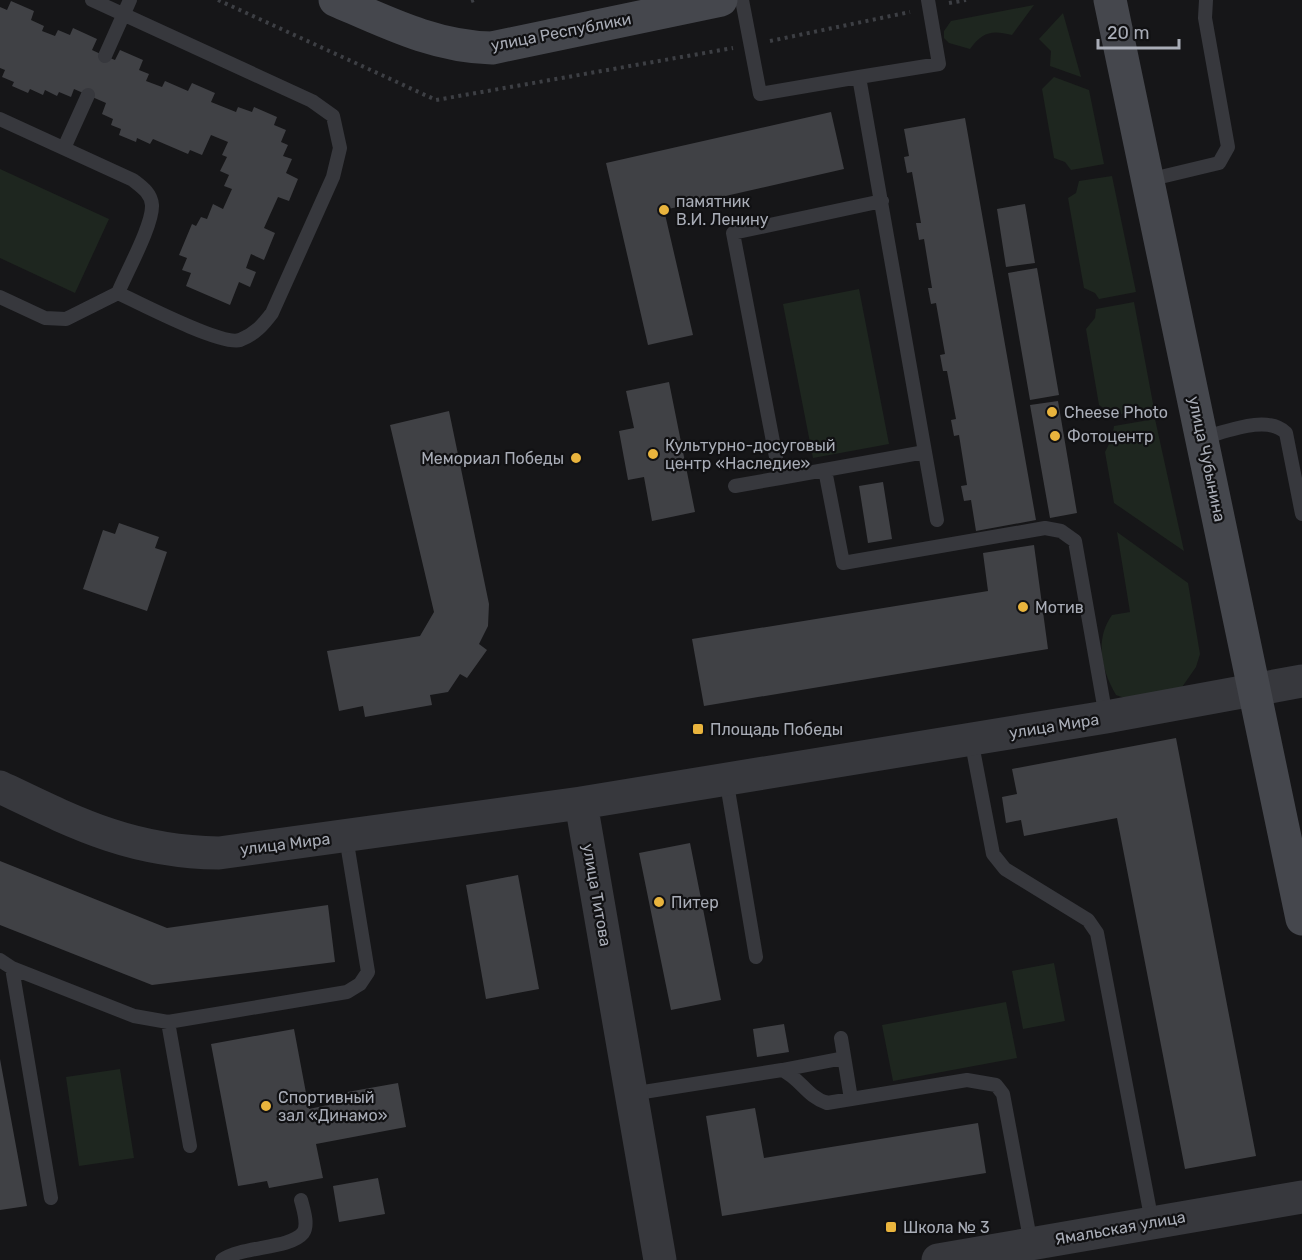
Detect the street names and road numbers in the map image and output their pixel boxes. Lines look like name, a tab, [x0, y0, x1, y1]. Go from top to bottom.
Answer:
street label: улица Республики	[489, 9, 633, 55]
street label: улица Чубынина	[1184, 394, 1230, 524]
street label: улица Мира	[1008, 710, 1100, 742]
street label: улица Мира	[239, 829, 331, 859]
street label: улица Титова	[579, 842, 615, 948]
street label: Ямальская улица	[1053, 1207, 1187, 1249]

